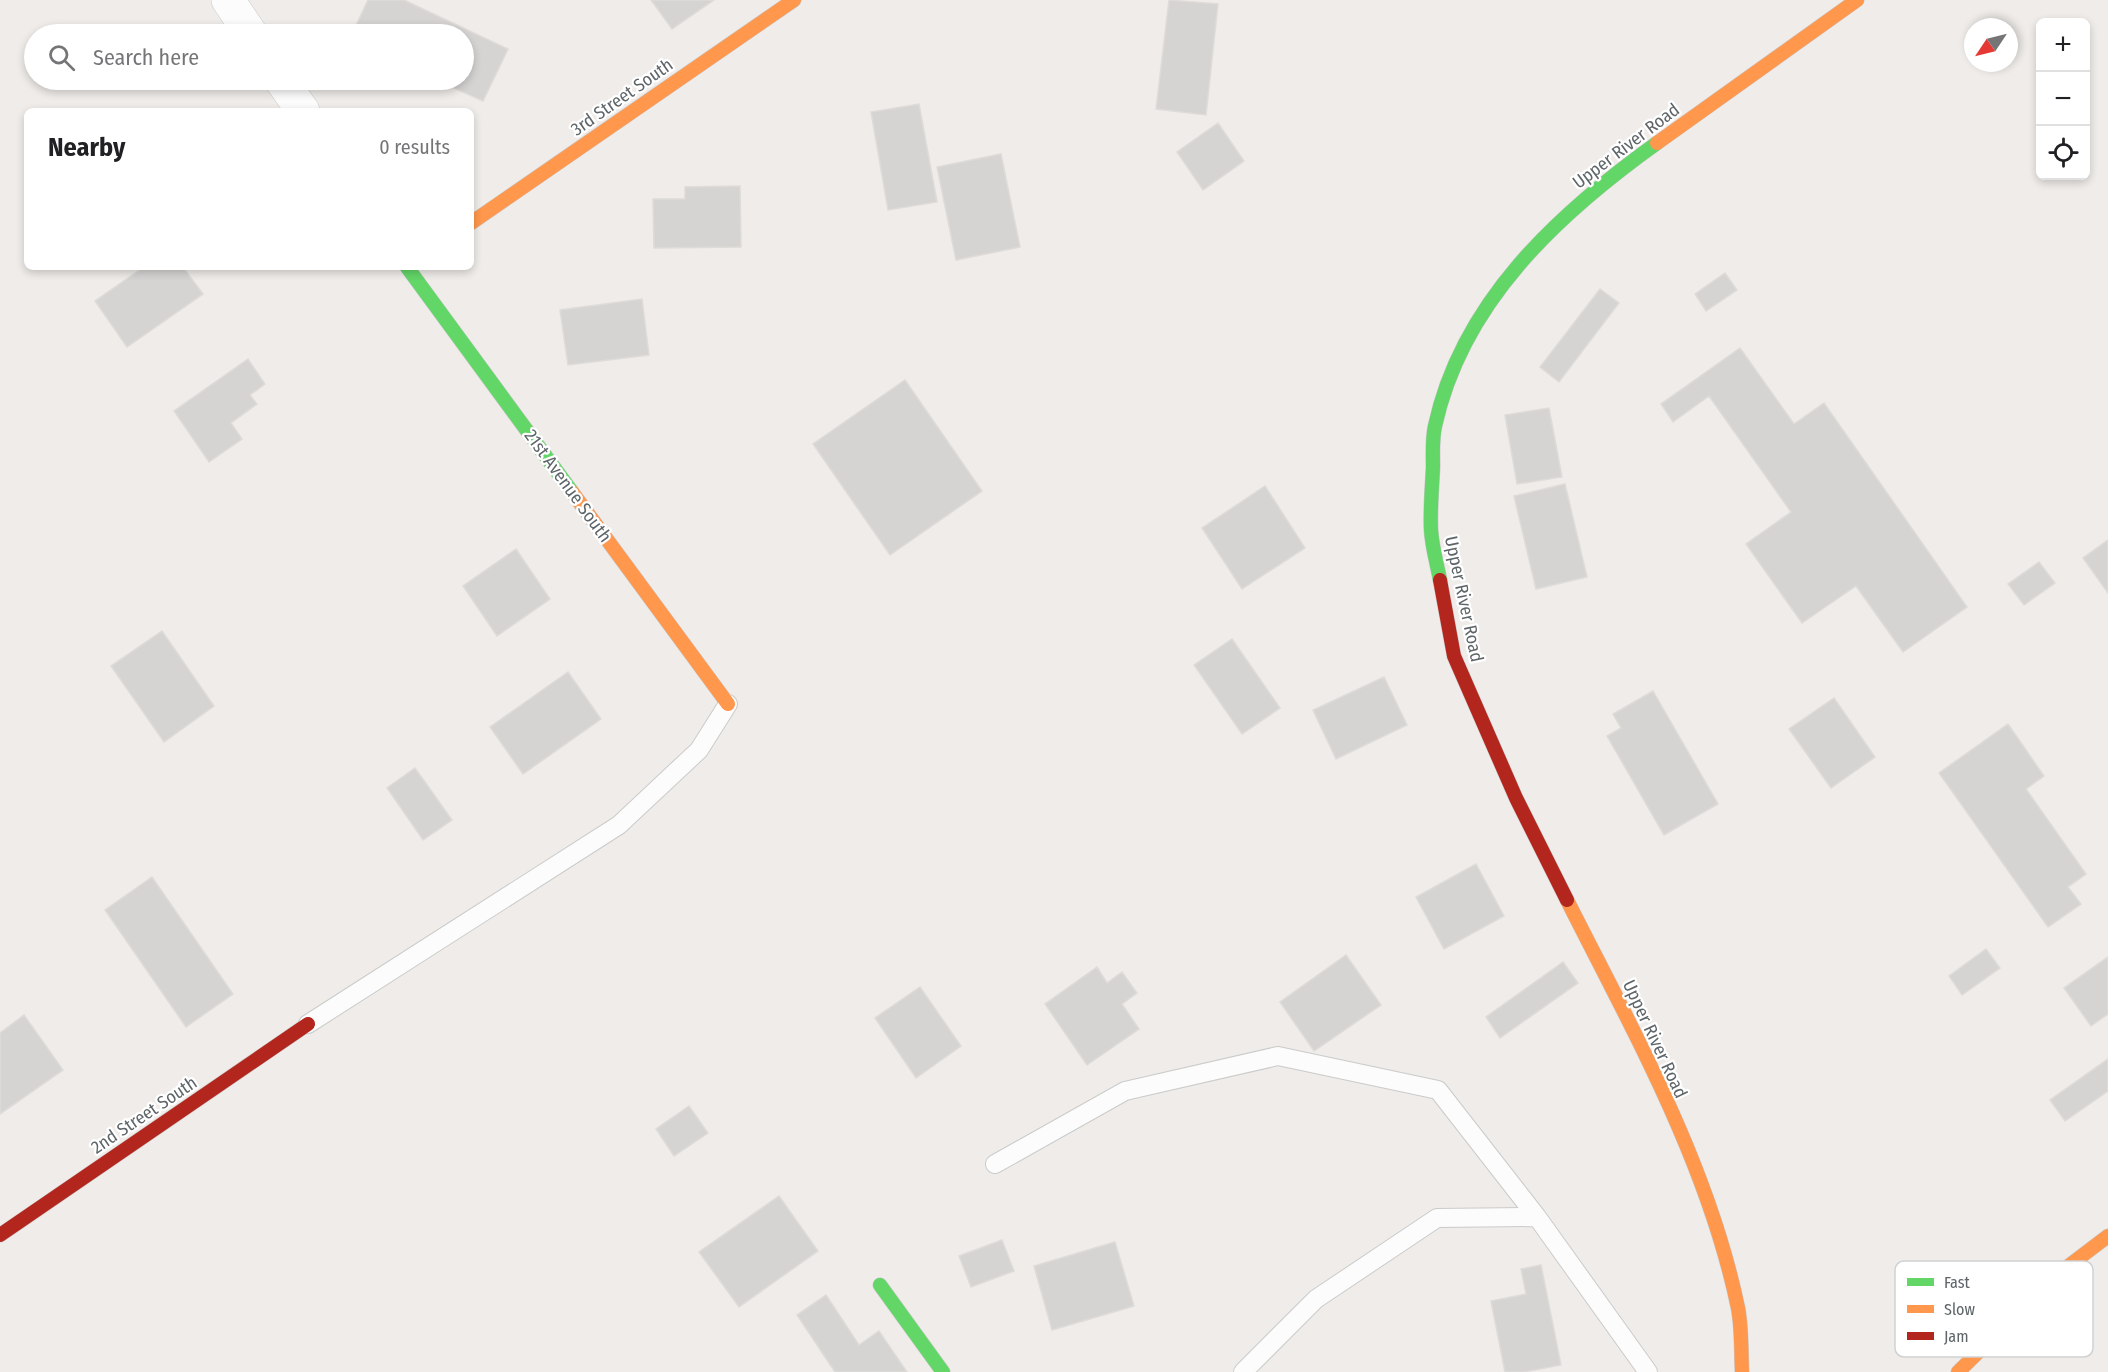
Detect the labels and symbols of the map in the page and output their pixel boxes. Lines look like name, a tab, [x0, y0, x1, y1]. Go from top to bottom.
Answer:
north arrow	[1964, 18, 2018, 72]
street label: 3rd Street South	[567, 54, 677, 140]
street label: Upper River Road	[1568, 99, 1684, 193]
street label: 21st Avenue South	[520, 425, 616, 547]
street label: Upper River Road	[1440, 534, 1488, 664]
street label: Upper River Road	[1618, 976, 1692, 1102]
street label: 2nd Street South	[87, 1071, 201, 1159]
legend	[1895, 1261, 2093, 1357]
text: Fast	[1944, 1273, 1971, 1292]
text: Slow	[1944, 1300, 1975, 1319]
text: Jam	[1944, 1327, 1969, 1346]

